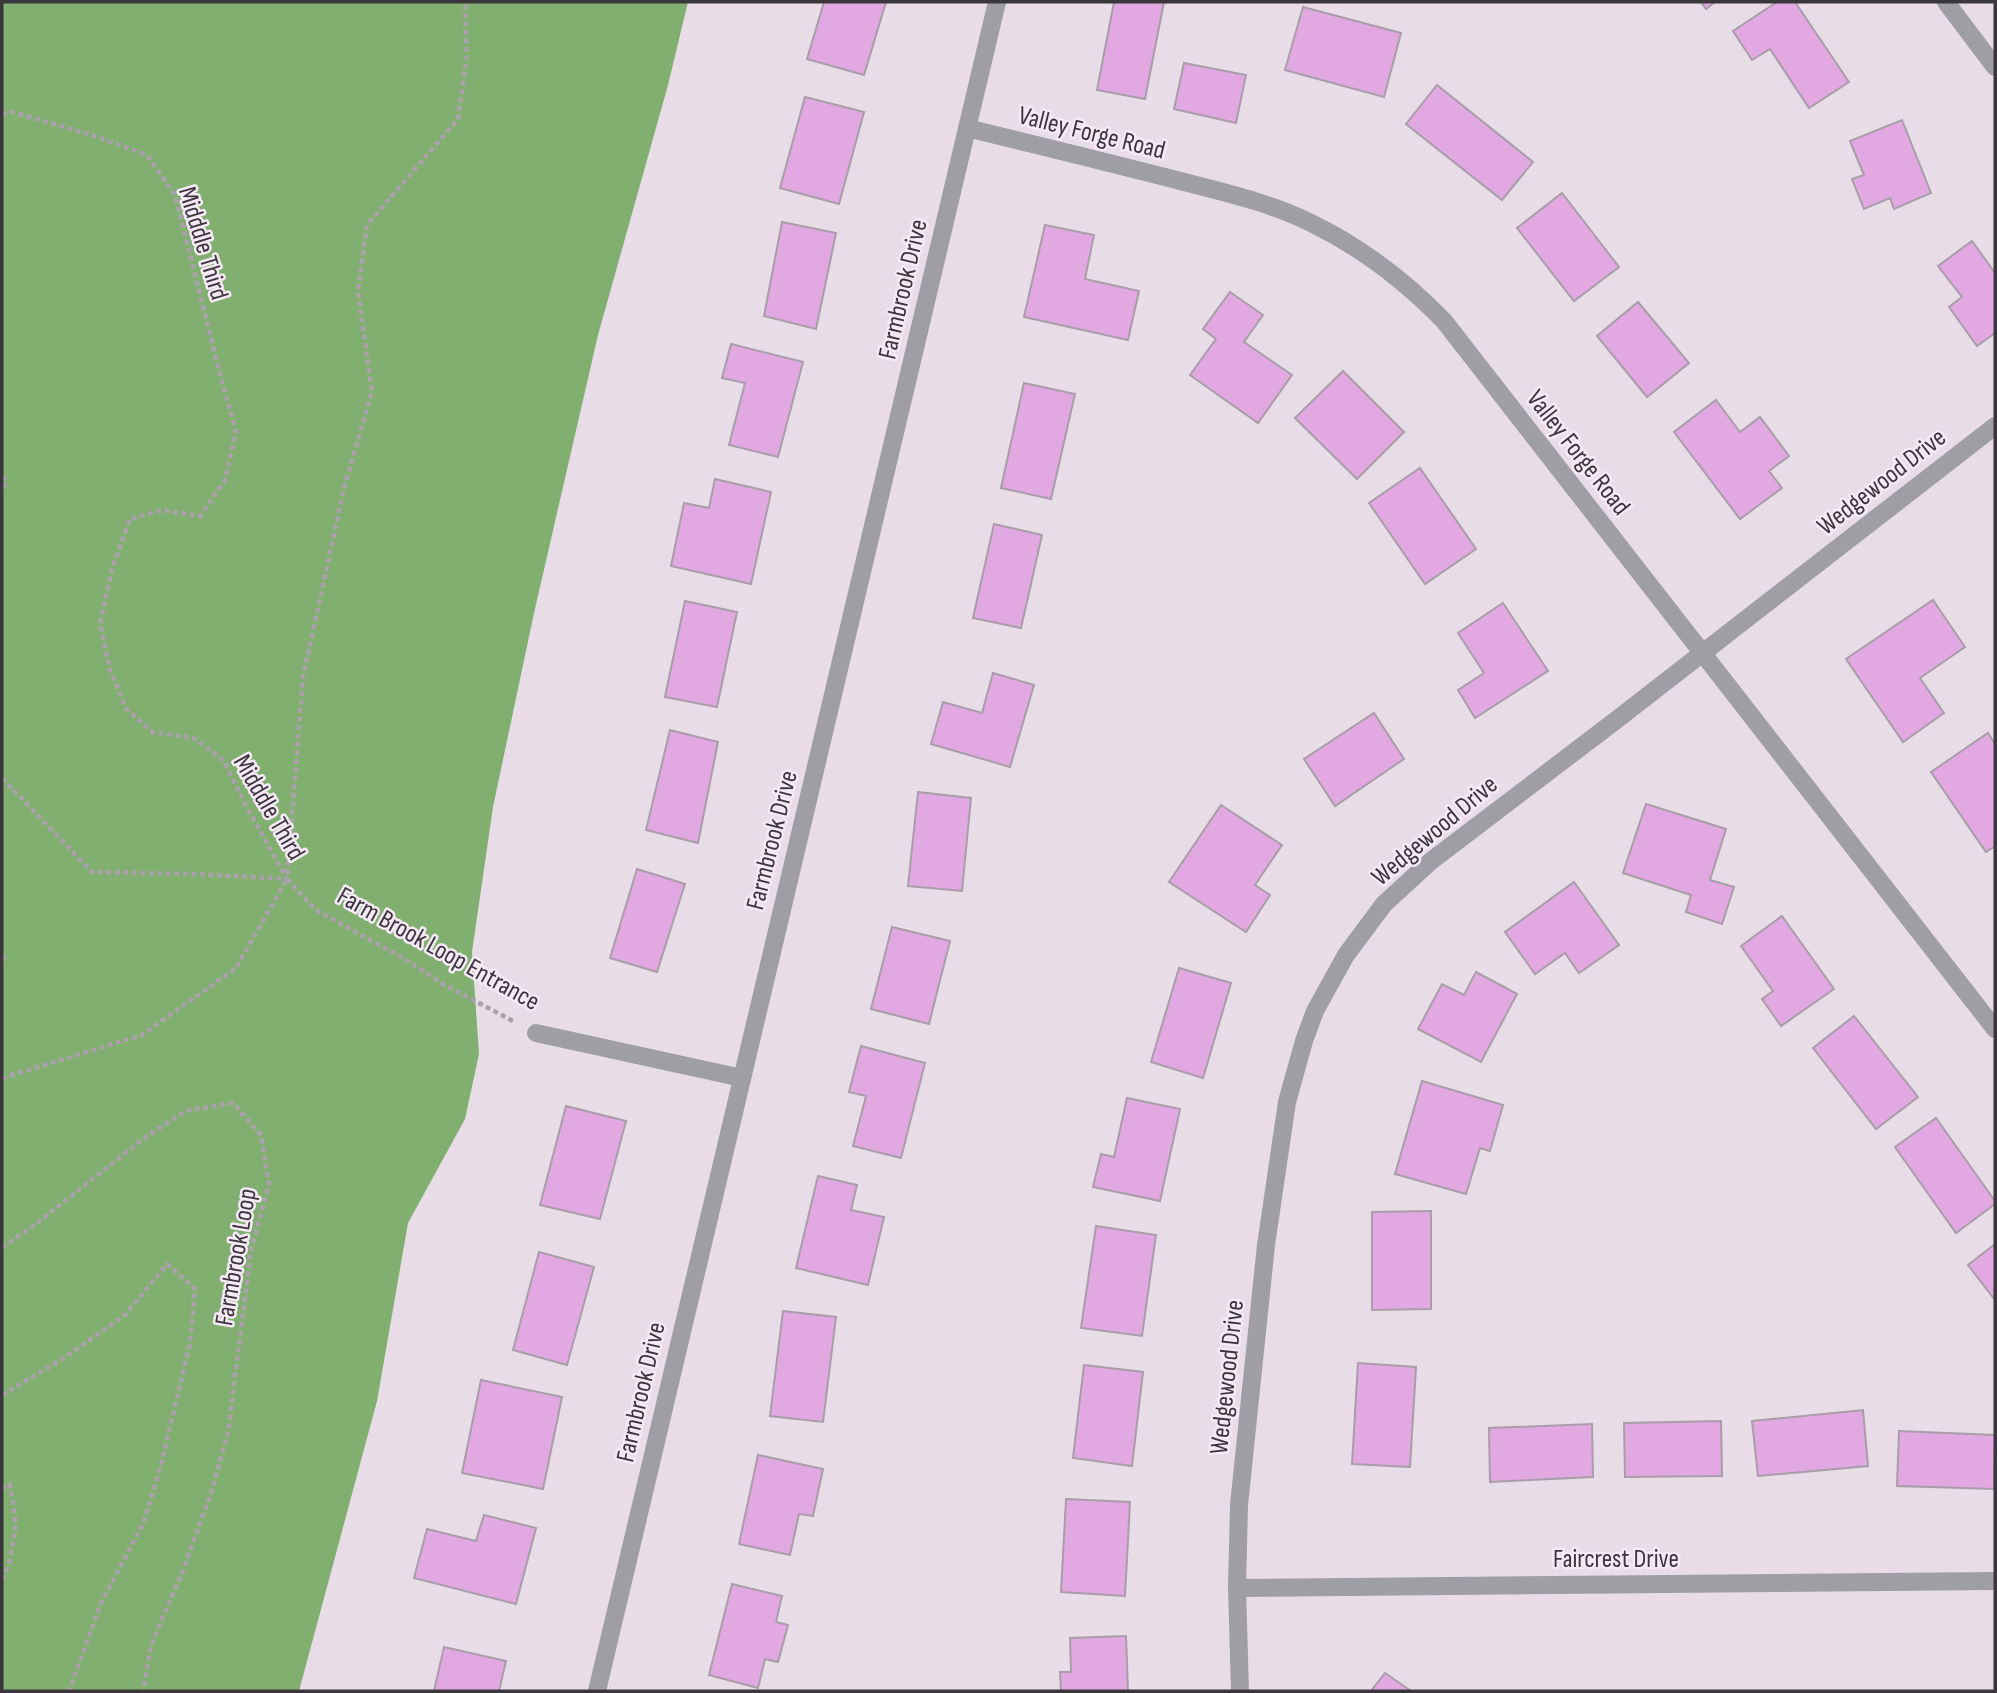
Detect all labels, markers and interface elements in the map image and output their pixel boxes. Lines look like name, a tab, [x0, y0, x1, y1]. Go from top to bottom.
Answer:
street label: Valley Forge Road	[1015, 100, 1168, 167]
street label: Midddle Third	[171, 183, 234, 304]
street label: Farmbrook Drive	[872, 216, 935, 362]
street label: Valley Forge Road	[1519, 384, 1636, 522]
street label: Wedgewood Drive	[1811, 422, 1952, 542]
street label: Midddle Third	[226, 750, 311, 866]
street label: Farmbrook Drive	[740, 768, 805, 913]
street label: Wedgewood Drive	[1366, 770, 1504, 893]
street label: Farm Brook Loop Entrance	[332, 881, 545, 1018]
street label: Farmbrook Loop	[209, 1186, 264, 1328]
street label: Wedgewood Drive	[1204, 1299, 1251, 1456]
street label: Farmbrook Drive	[610, 1319, 673, 1465]
street label: Faircrest Drive	[1553, 1544, 1679, 1575]

